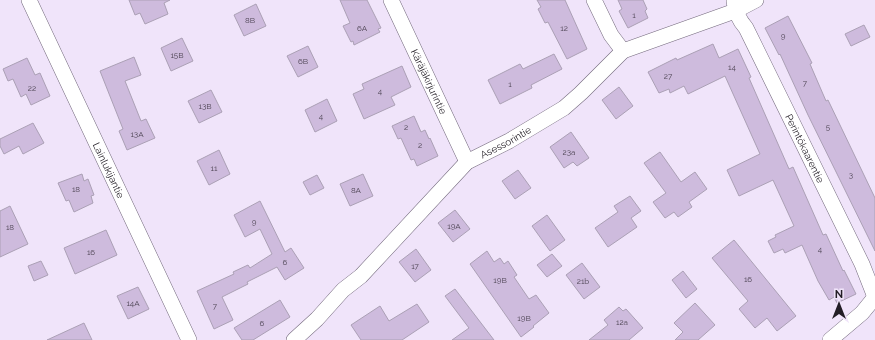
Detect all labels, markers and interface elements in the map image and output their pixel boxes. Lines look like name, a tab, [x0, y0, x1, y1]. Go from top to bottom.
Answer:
house number: 1	[632, 10, 636, 20]
house number: 8B	[245, 15, 255, 25]
house number: 6A	[357, 23, 368, 33]
house number: 12	[560, 23, 568, 33]
house number: 9	[781, 31, 786, 41]
street label: Käräjäkirjurintie	[409, 47, 449, 116]
house number: 15B	[170, 50, 184, 60]
house number: 6B	[298, 56, 308, 66]
house number: 14	[728, 62, 737, 72]
house number: 27	[664, 71, 673, 81]
house number: 7	[803, 78, 808, 88]
house number: 1	[508, 79, 512, 89]
house number: 22	[28, 83, 36, 93]
house number: 4	[378, 86, 383, 96]
house number: 13B	[198, 101, 212, 111]
house number: 4	[319, 111, 324, 121]
street label: Perintökaarentie	[783, 112, 826, 185]
house number: 2	[404, 122, 408, 132]
house number: 5	[826, 122, 831, 132]
street label: Asessorintie	[479, 124, 533, 160]
house number: 13A	[130, 129, 144, 139]
house number: 2	[418, 140, 422, 150]
street label: Lainlukijantie	[91, 141, 126, 200]
house number: 23a	[563, 147, 575, 157]
house number: 11	[211, 163, 218, 173]
house number: 3	[849, 170, 853, 180]
house number: 18	[72, 184, 80, 194]
house number: 8A	[351, 185, 362, 195]
house number: 9	[252, 217, 257, 227]
house number: 19A	[447, 221, 461, 231]
house number: 18	[6, 222, 14, 232]
house number: 4	[818, 244, 823, 254]
house number: 16	[87, 247, 95, 257]
house number: 6	[283, 257, 288, 267]
house number: 17	[411, 261, 420, 271]
house number: 16	[744, 274, 752, 284]
house number: 19B	[493, 275, 507, 285]
house number: 21b	[577, 276, 589, 286]
north arrow	[819, 284, 859, 324]
text: N	[835, 288, 843, 301]
house number: 14A	[126, 298, 140, 308]
house number: 7	[213, 301, 218, 311]
house number: 19B	[517, 313, 531, 323]
house number: 12a	[616, 317, 628, 327]
house number: 6	[260, 318, 265, 328]

